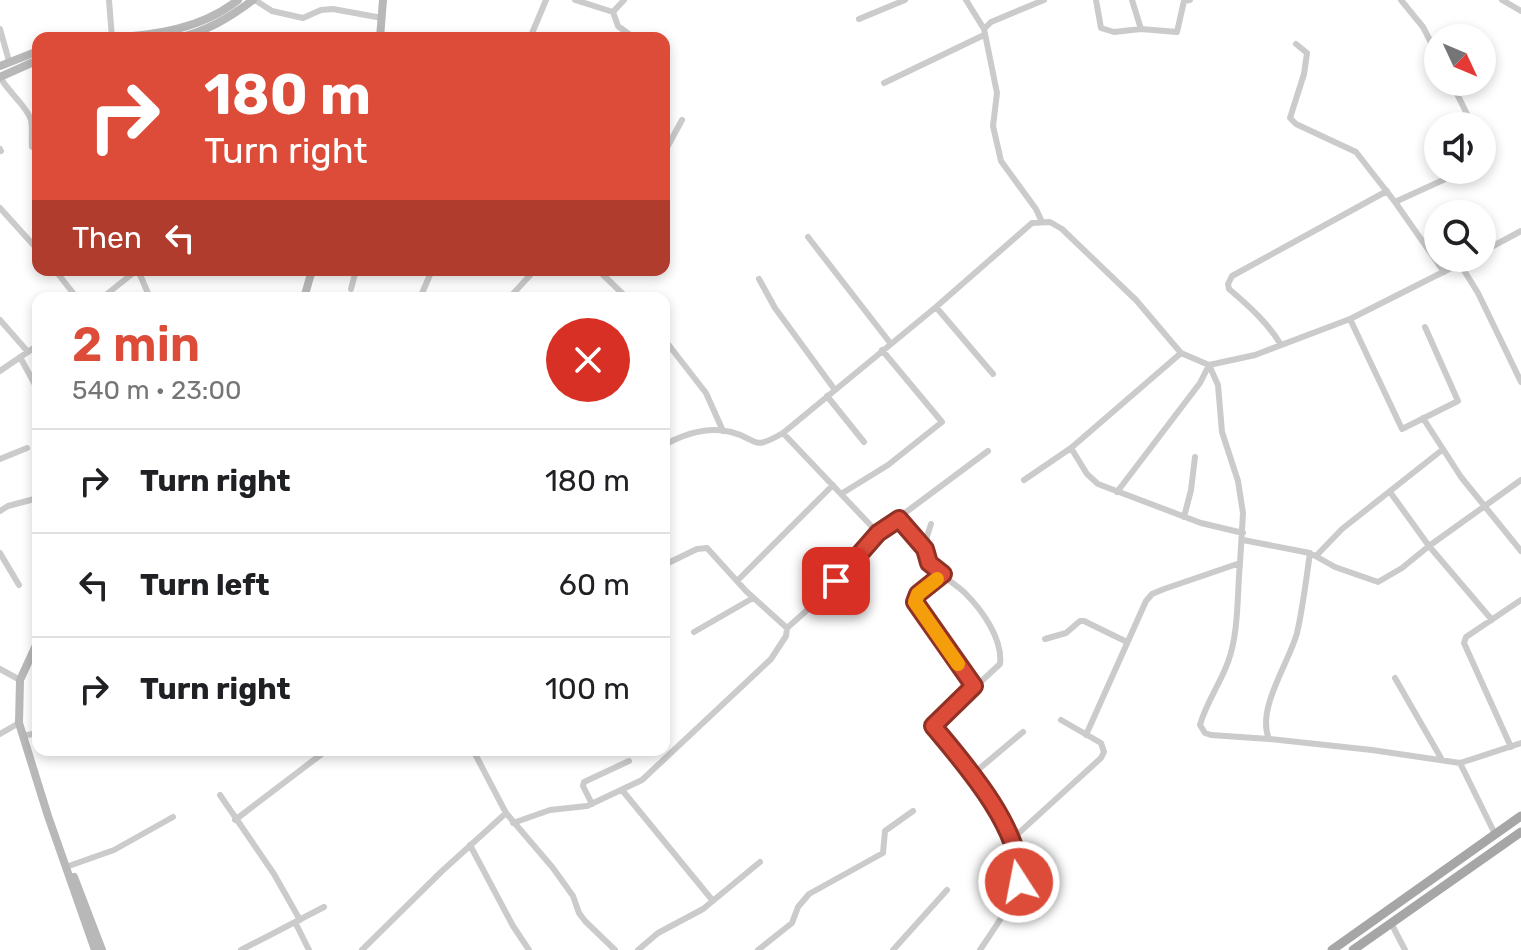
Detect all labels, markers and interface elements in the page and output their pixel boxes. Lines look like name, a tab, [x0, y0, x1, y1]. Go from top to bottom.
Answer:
north arrow	[1424, 24, 1496, 96]
map controls	[1424, 24, 1496, 272]
text: 180 m	[204, 62, 371, 128]
icon: right	[72, 64, 176, 168]
button: sound	[1424, 112, 1496, 184]
text: Turn right	[204, 129, 368, 172]
button: search	[1424, 200, 1496, 272]
icon: left	[158, 216, 202, 260]
text: Then	[72, 220, 142, 256]
text: 2 min	[72, 316, 200, 373]
button: close	[546, 318, 630, 402]
text: 540 m · 23:00	[72, 375, 241, 406]
icon: right	[72, 459, 116, 503]
text: Turn right	[140, 463, 291, 499]
text: 180 m	[545, 463, 630, 499]
pin	[802, 547, 870, 615]
icon: arrive	[814, 559, 858, 603]
icon: left	[72, 563, 116, 607]
text: Turn left	[140, 567, 270, 603]
text: 60 m	[559, 567, 630, 603]
icon: right	[72, 667, 116, 711]
text: Turn right	[140, 671, 291, 707]
text: 100 m	[545, 671, 630, 707]
position arrow	[977, 840, 1061, 924]

